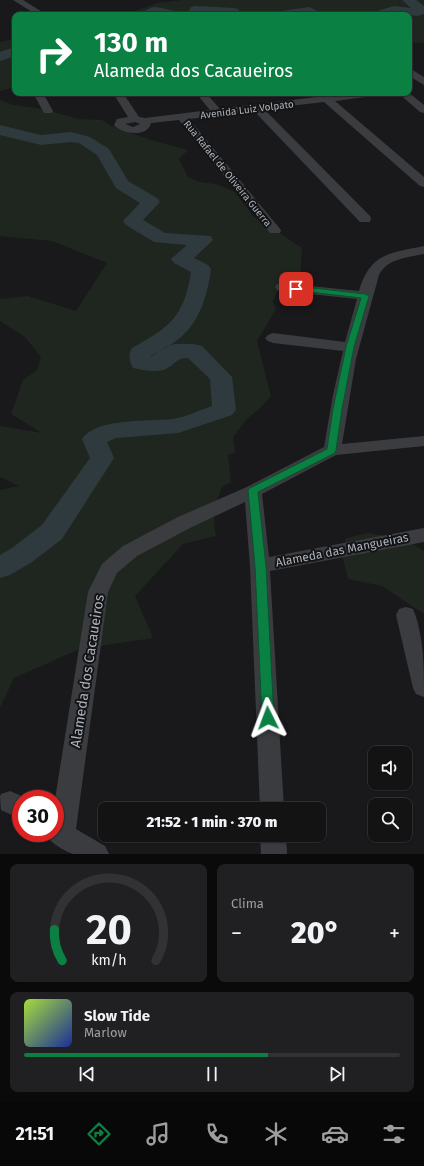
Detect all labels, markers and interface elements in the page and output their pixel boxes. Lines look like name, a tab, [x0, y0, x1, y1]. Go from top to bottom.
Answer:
text: 130 m	[94, 26, 168, 59]
icon: right	[28, 28, 80, 80]
text: Alameda dos Cacaueiros	[94, 60, 293, 82]
street label: Avenida Luiz Volpato	[200, 98, 295, 122]
street label: Rua Rafael de Oliveira Guerra	[181, 118, 274, 229]
pin	[279, 272, 313, 306]
icon: arrive	[285, 278, 307, 300]
street label: Alameda das Mangueiras	[274, 530, 410, 570]
street label: Alameda dos Cacaueiros	[67, 593, 108, 749]
position arrow	[247, 697, 289, 739]
map controls	[368, 746, 412, 842]
button: sound	[368, 746, 412, 790]
speed limit sign: 30	[12, 790, 64, 842]
button: search	[368, 798, 412, 842]
text: 21:52 · 1 min · 370 m	[147, 813, 277, 831]
text: Clima	[231, 896, 264, 911]
text: 20	[86, 905, 131, 955]
text: 20°	[291, 915, 340, 951]
text: −	[231, 920, 242, 947]
text: +	[389, 920, 400, 947]
text: km/h	[91, 952, 126, 969]
text: Slow Tide	[84, 1007, 150, 1025]
text: Marlow	[84, 1025, 127, 1040]
icon: previous	[76, 1063, 98, 1085]
icon: pause	[201, 1063, 223, 1085]
icon: next	[326, 1063, 348, 1085]
icon: directions	[85, 1120, 113, 1148]
icon: music	[144, 1120, 172, 1148]
icon: phone	[203, 1120, 231, 1148]
icon: climate	[262, 1120, 290, 1148]
icon: car	[321, 1120, 349, 1148]
icon: filters	[380, 1120, 408, 1148]
text: 21:51	[16, 1123, 54, 1145]

